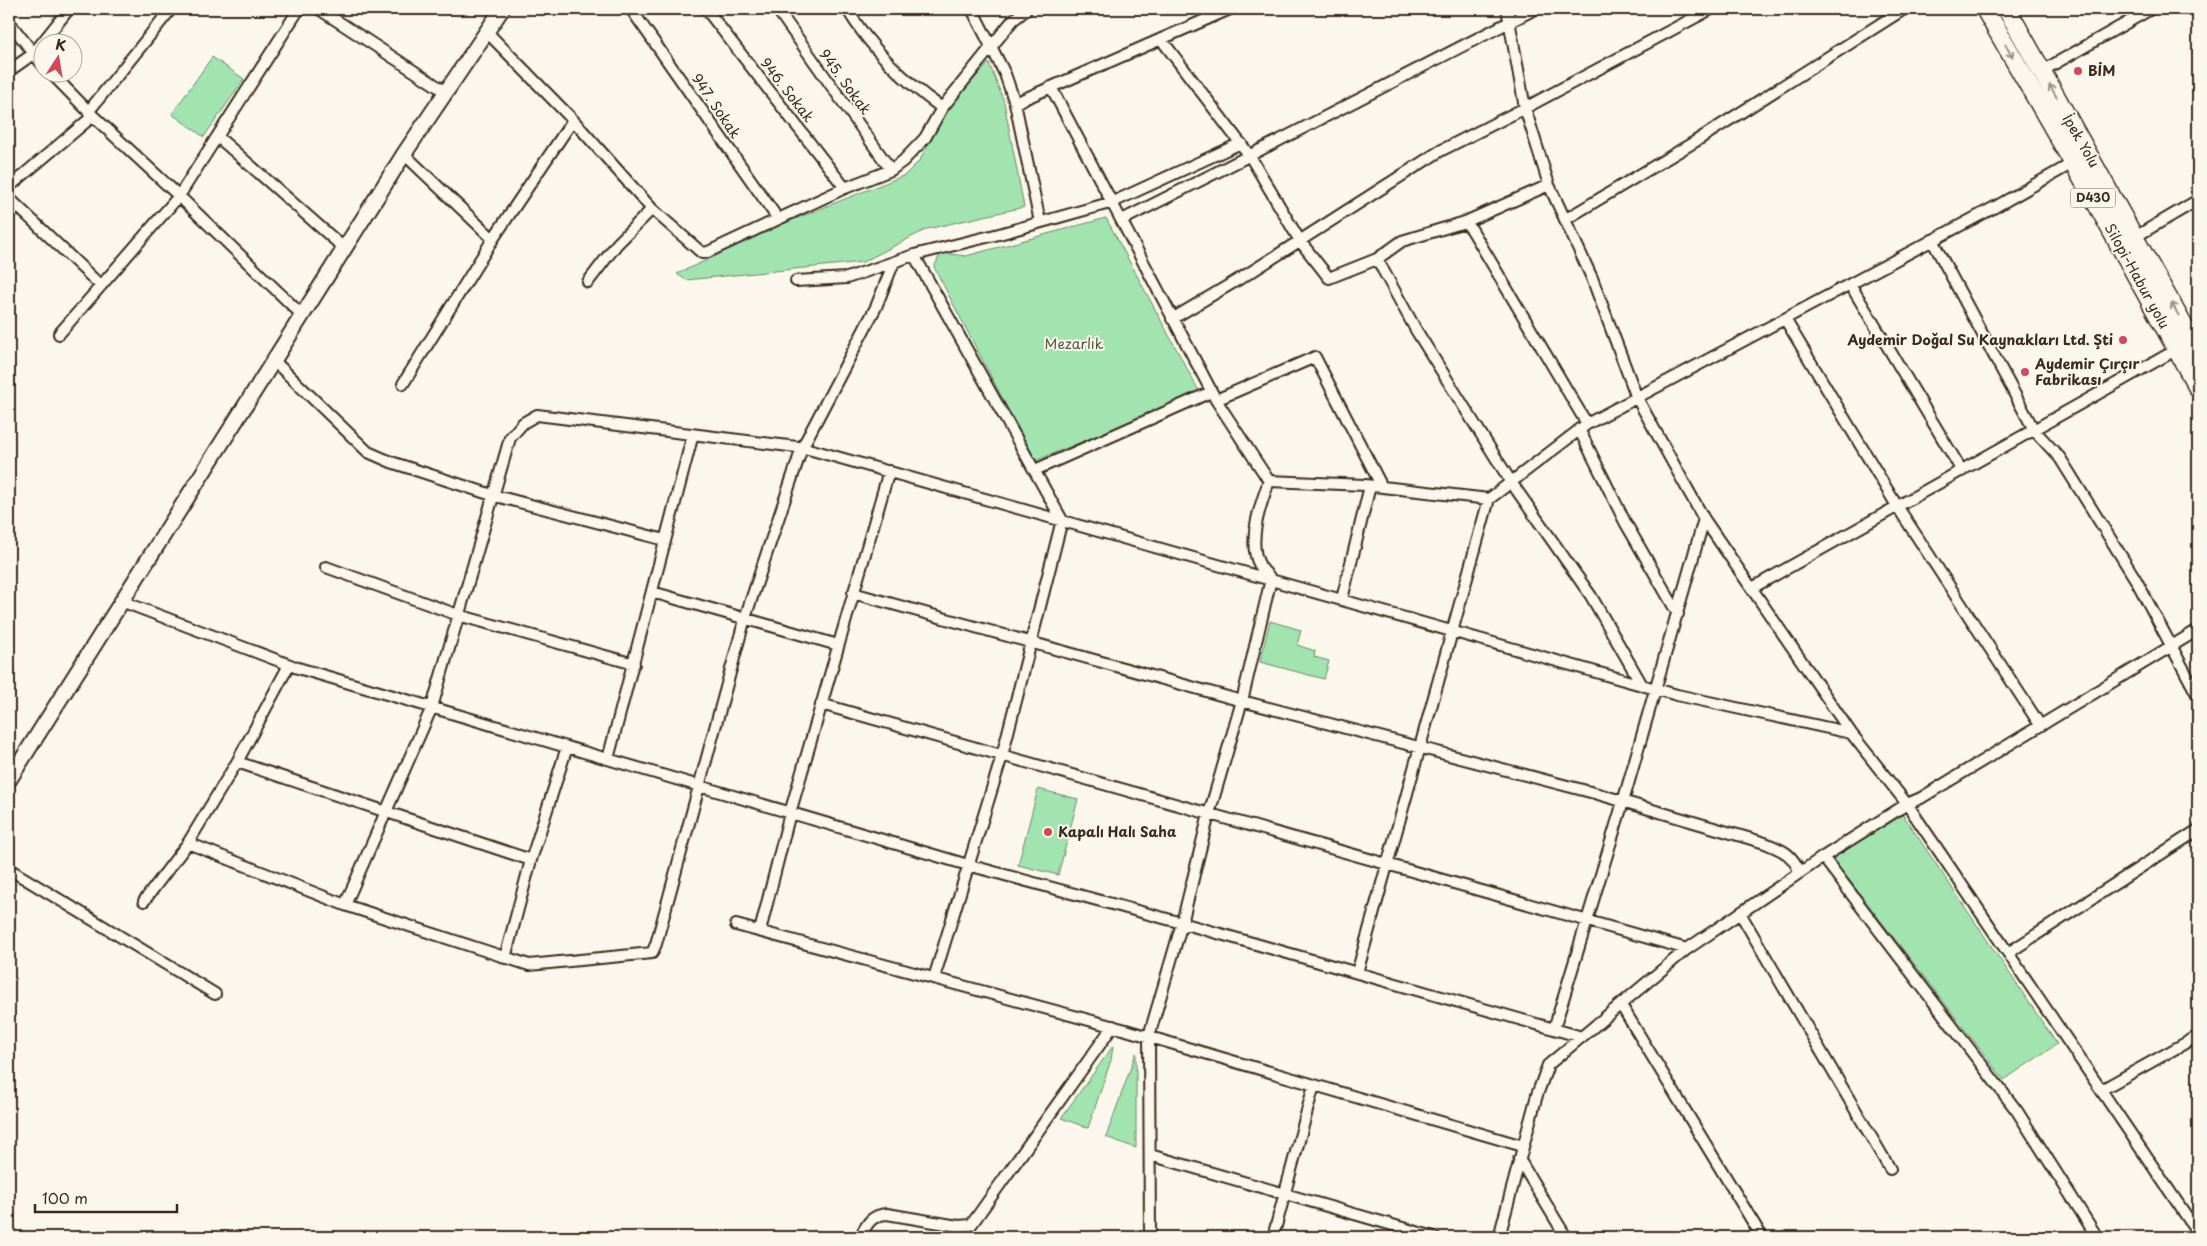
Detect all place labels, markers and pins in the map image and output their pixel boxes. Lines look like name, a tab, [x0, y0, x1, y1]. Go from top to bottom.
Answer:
place label: BİM	[2088, 60, 2115, 81]
marker: BİM	[2072, 65, 2084, 77]
place label: Aydemir Doğal Su Kaynakları Ltd. Şti	[1846, 329, 2113, 350]
marker: Aydemir Doğal Su Kaynakları Ltd. Şti	[2117, 334, 2129, 346]
place label: Aydemir Çırçır Fabrikası	[2034, 353, 2140, 390]
marker: Aydemir Çırçır Fabrikası	[2019, 366, 2031, 378]
place label: Kapalı Halı Saha	[1058, 821, 1177, 842]
marker: Kapalı Halı Saha	[1042, 826, 1054, 838]

